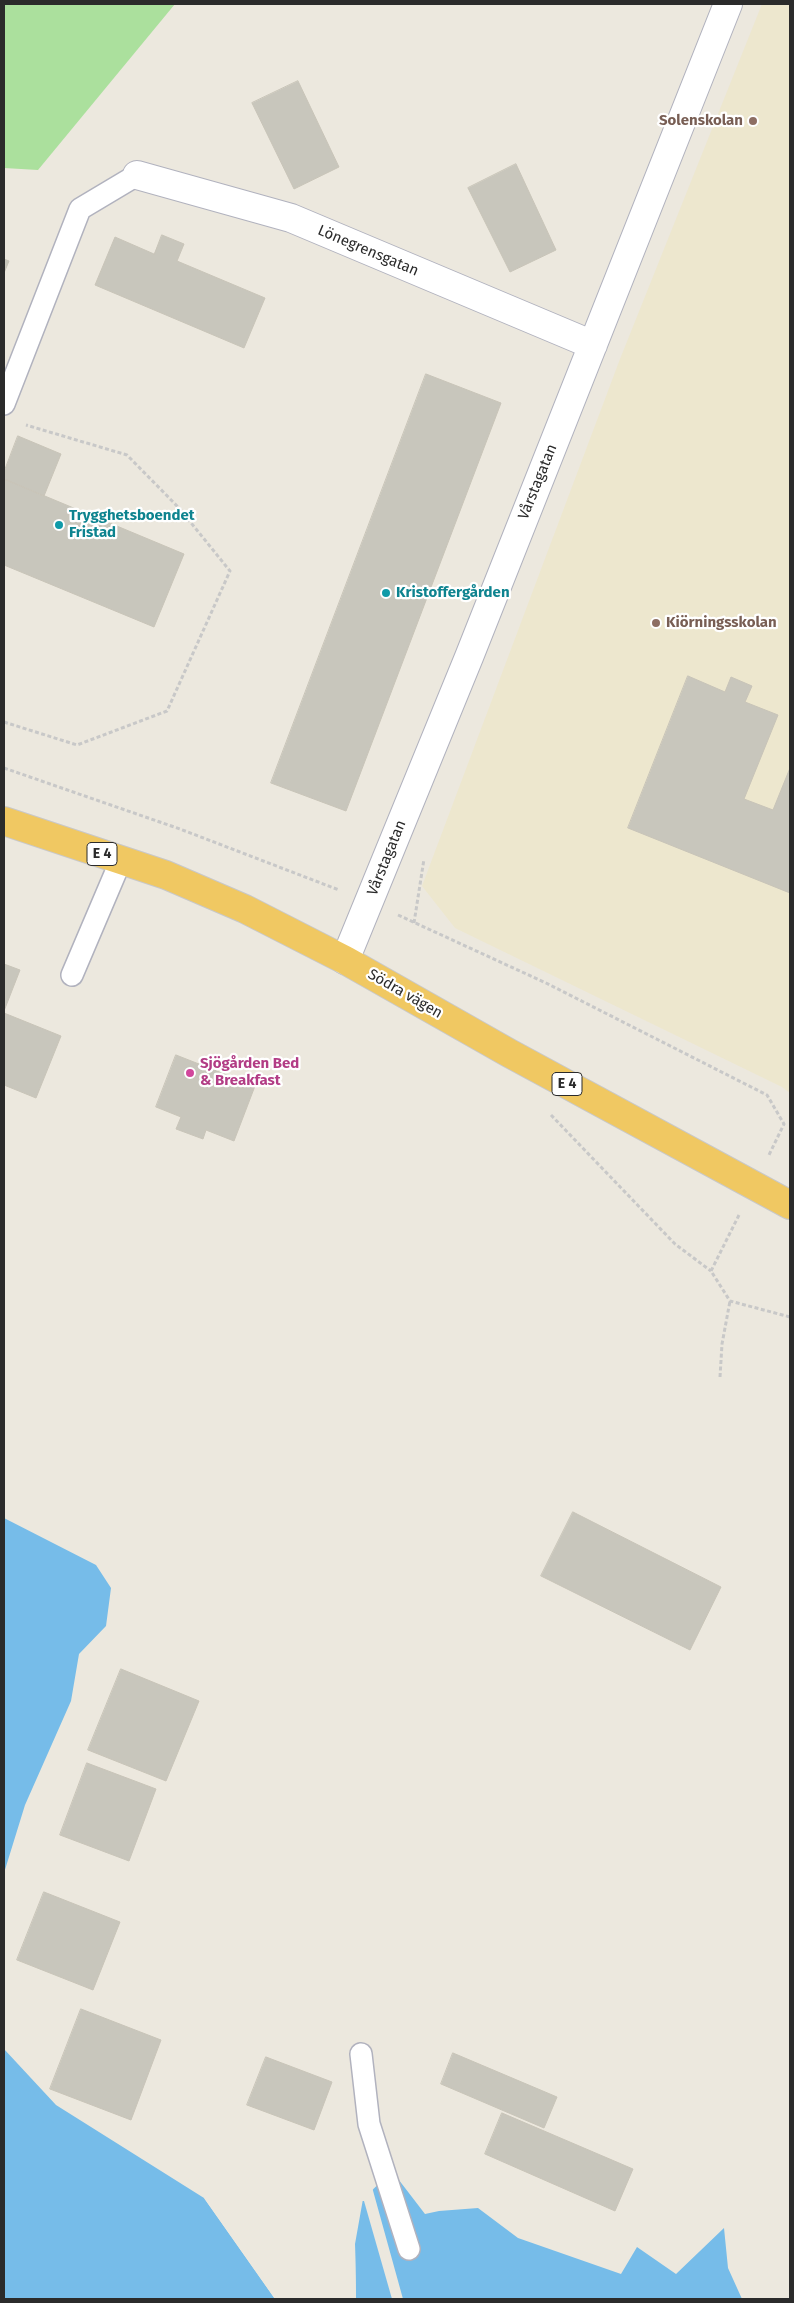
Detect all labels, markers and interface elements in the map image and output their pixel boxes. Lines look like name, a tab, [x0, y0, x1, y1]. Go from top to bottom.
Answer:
place label: Solenskolan	[659, 112, 743, 130]
marker: Solenskolan	[747, 115, 759, 127]
street label: Lönegrensgatan	[315, 222, 421, 280]
street label: Vårstagatan	[515, 442, 561, 522]
place label: Trygghetsboendet Fristad	[69, 507, 195, 542]
marker: Trygghetsboendet Fristad	[53, 519, 65, 531]
place label: Kristoffergården	[396, 584, 510, 602]
marker: Kristoffergården	[380, 587, 392, 599]
place label: Kiörningsskolan	[666, 614, 777, 632]
marker: Kiörningsskolan	[650, 617, 662, 629]
street label: Vårstagatan	[364, 818, 410, 898]
road number: E 4	[87, 842, 117, 866]
street label: Södra vägen	[365, 965, 445, 1023]
place label: Sjögården Bed & Breakfast	[200, 1055, 299, 1090]
marker: Sjögården Bed & Breakfast	[184, 1067, 196, 1079]
road number: E 4	[552, 1072, 582, 1096]

